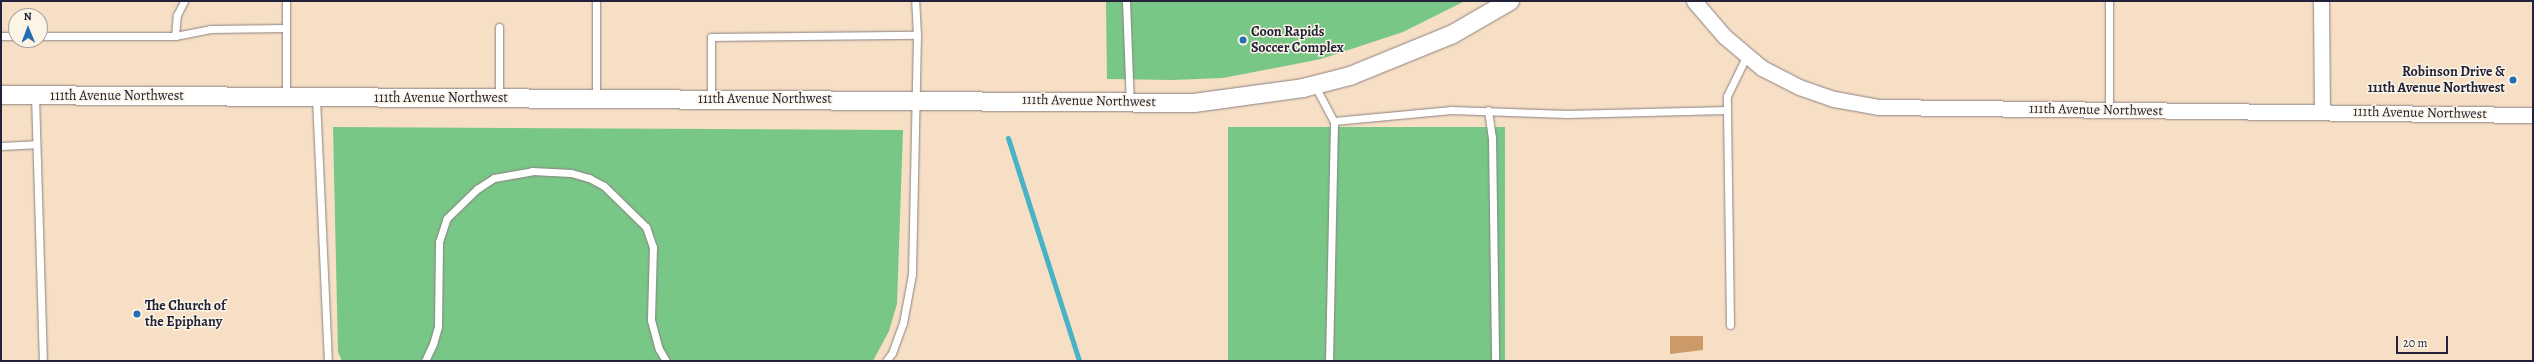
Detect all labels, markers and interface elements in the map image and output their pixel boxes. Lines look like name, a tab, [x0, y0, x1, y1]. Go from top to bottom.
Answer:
north arrow	[8, 8, 48, 48]
text: N	[24, 9, 32, 24]
place label: Coon Rapids Soccer Complex	[1251, 24, 1344, 56]
marker: Coon Rapids Soccer Complex	[1238, 35, 1248, 45]
place label: Robinson Drive & 111th Avenue Northwest	[2368, 64, 2505, 96]
marker: Robinson Drive & 111th Avenue Northwest	[2508, 75, 2518, 85]
street label: 111th Avenue Northwest	[50, 88, 184, 104]
street label: 111th Avenue Northwest	[374, 90, 508, 106]
street label: 111th Avenue Northwest	[698, 91, 832, 107]
street label: 111th Avenue Northwest	[1022, 91, 1156, 111]
street label: 111th Avenue Northwest	[2029, 100, 2163, 120]
street label: 111th Avenue Northwest	[2353, 103, 2487, 123]
place label: The Church of the Epiphany	[145, 298, 226, 330]
marker: The Church of the Epiphany	[132, 309, 142, 319]
scale bar	[2398, 328, 2450, 354]
text: 20 m	[2403, 335, 2427, 351]

